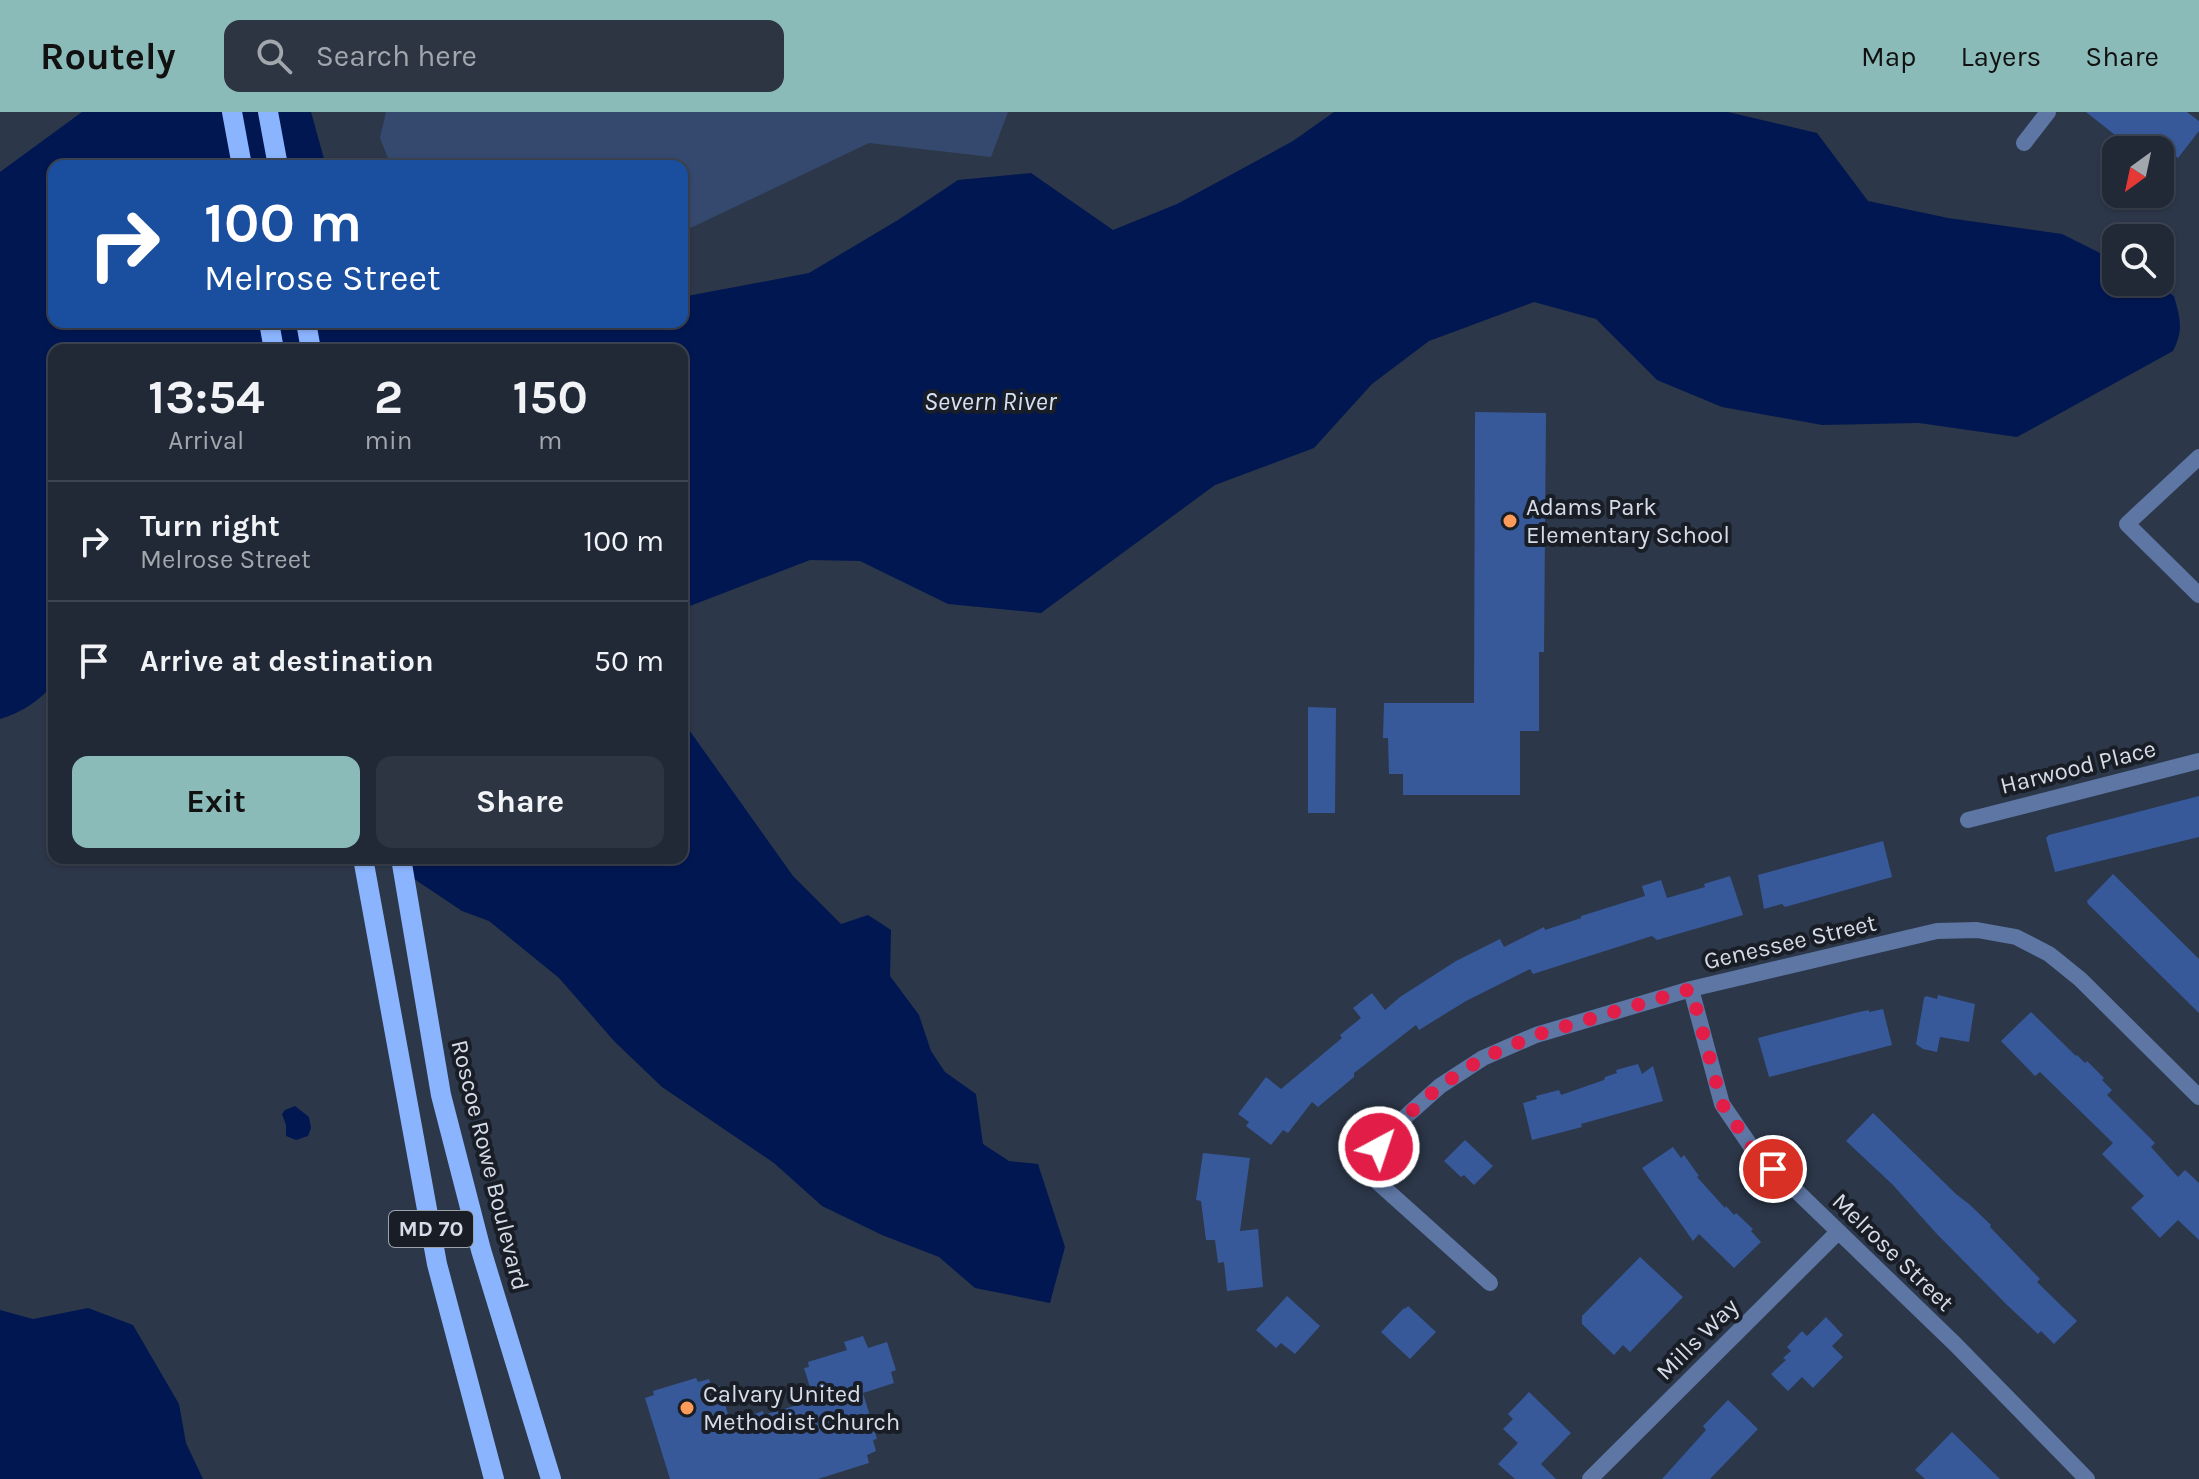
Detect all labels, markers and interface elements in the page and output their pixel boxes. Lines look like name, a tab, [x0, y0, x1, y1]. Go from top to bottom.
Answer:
search box	[224, 20, 784, 92]
text: Routely	[40, 34, 176, 79]
icon: search	[252, 34, 296, 78]
text: Search here	[316, 38, 477, 74]
text: Map	[1861, 40, 1916, 73]
text: Layers	[1960, 40, 2041, 73]
text: Share	[2085, 40, 2159, 73]
north arrow	[2102, 136, 2174, 208]
map controls	[2102, 136, 2174, 296]
text: 100 m	[204, 190, 362, 255]
icon: right	[72, 192, 176, 296]
button: search	[2102, 224, 2174, 296]
text: Melrose Street	[204, 257, 441, 299]
text: 13:54	[148, 369, 265, 425]
text: 2	[374, 369, 403, 425]
text: 150	[512, 369, 588, 425]
water label: Severn River	[924, 386, 1057, 417]
text: Arrival	[168, 425, 244, 456]
text: min	[365, 425, 412, 456]
text: m	[538, 425, 562, 456]
place label: Adams Park Elementary School	[1526, 493, 1730, 549]
text: Turn right	[140, 508, 280, 544]
marker: Adams Park Elementary School	[1501, 512, 1519, 530]
icon: right	[72, 519, 116, 563]
text: 100 m	[583, 523, 664, 559]
text: Melrose Street	[140, 544, 311, 575]
icon: arrive	[72, 639, 116, 683]
text: Arrive at destination	[140, 643, 434, 679]
text: 50 m	[594, 643, 664, 679]
street label: Harwood Place	[1997, 734, 2159, 800]
button: Exit	[72, 756, 360, 848]
button: Share	[376, 756, 664, 848]
street label: Genessee Street	[1701, 909, 1879, 975]
street label: Roscoe Rowe Boulevard	[445, 1037, 535, 1293]
position arrow	[1337, 1105, 1421, 1189]
pin	[1739, 1135, 1807, 1203]
icon: arrive	[1751, 1147, 1795, 1191]
street label: Melrose Street	[1827, 1187, 1959, 1317]
road number: MD 70	[389, 1211, 473, 1247]
street label: Mills Way	[1650, 1292, 1744, 1386]
place label: Calvary United Methodist Church	[703, 1380, 900, 1436]
marker: Calvary United Methodist Church	[678, 1399, 696, 1417]

